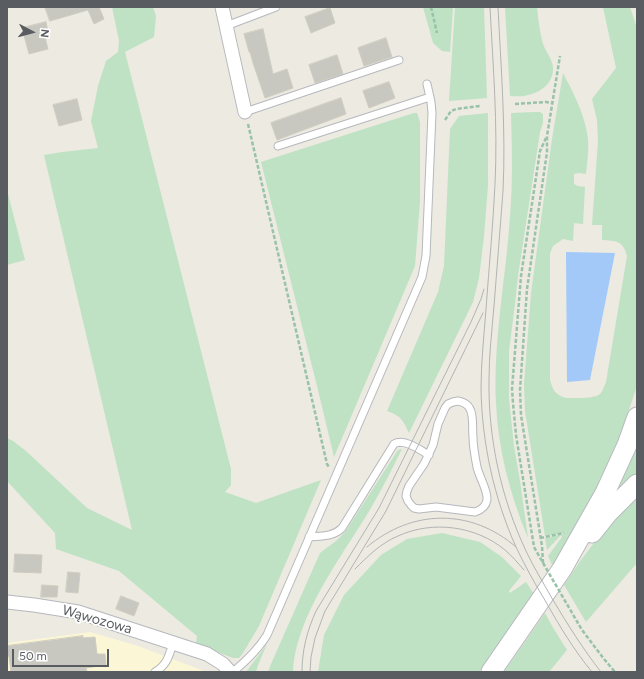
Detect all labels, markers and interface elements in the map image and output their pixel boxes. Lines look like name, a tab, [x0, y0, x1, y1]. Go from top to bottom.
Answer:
north arrow	[12, 12, 52, 52]
text: N	[38, 28, 51, 38]
street label: Wąwozowa	[60, 602, 134, 638]
scale bar	[14, 641, 111, 667]
text: 50 m	[19, 649, 47, 663]

